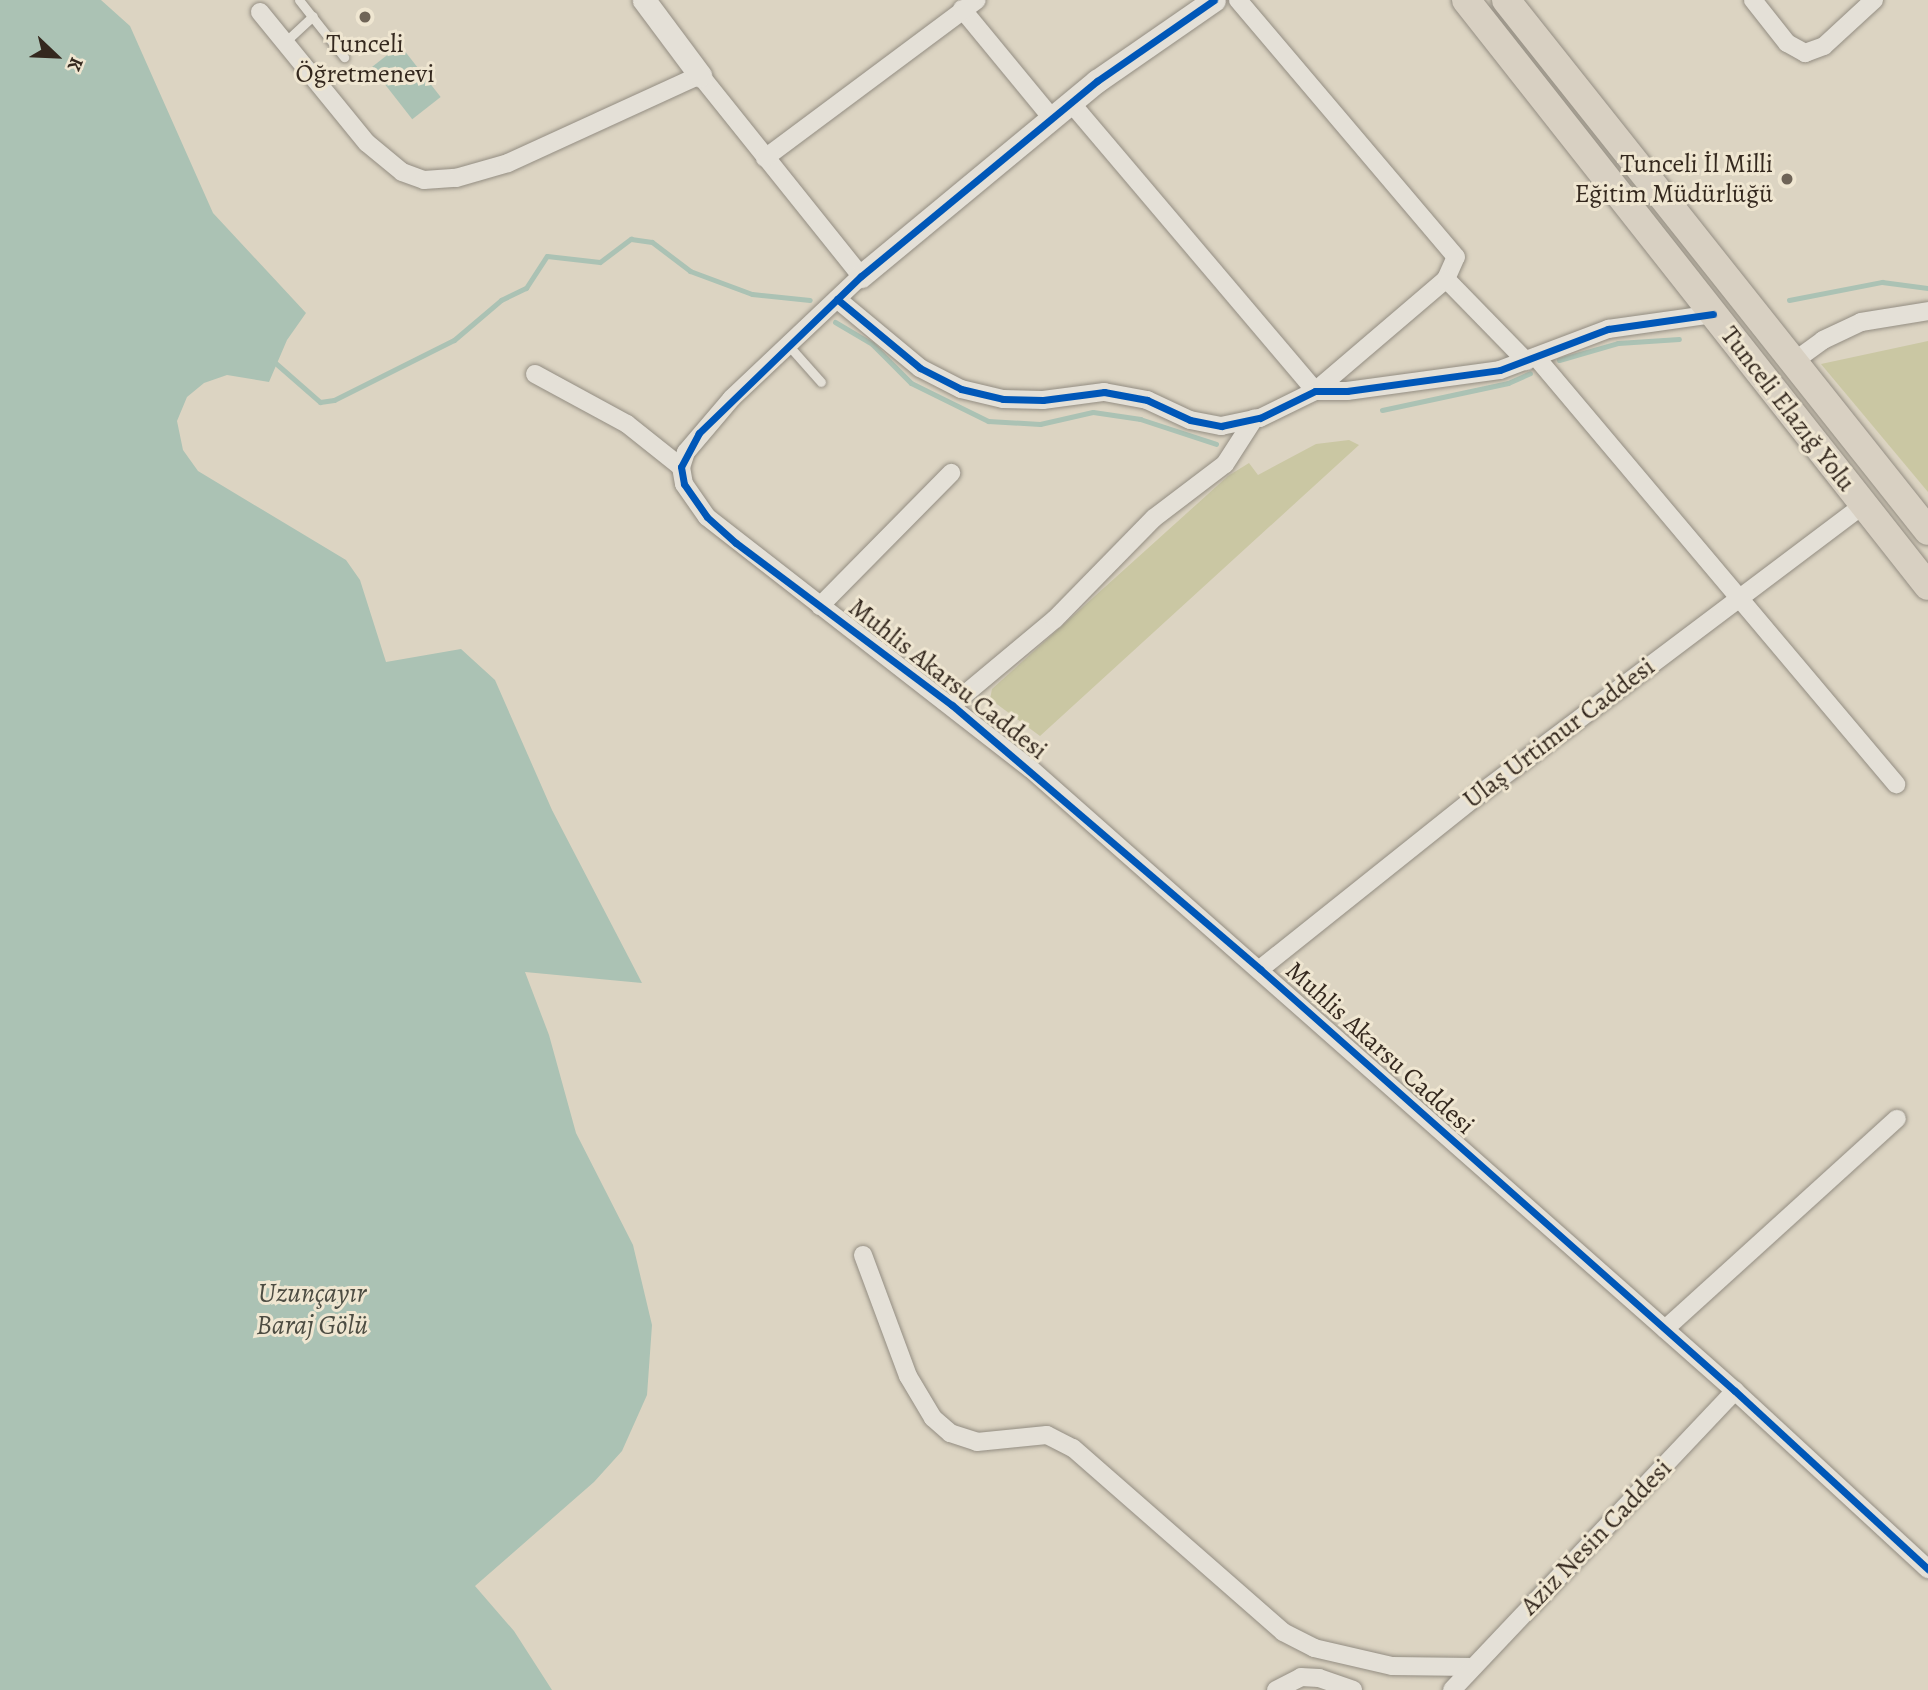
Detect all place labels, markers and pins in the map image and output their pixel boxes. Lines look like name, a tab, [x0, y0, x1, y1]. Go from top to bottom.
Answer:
marker: Tunceli Öğretmenevi	[357, 9, 373, 25]
place label: Tunceli Öğretmenevi	[295, 28, 435, 90]
place label: Tunceli İl Milli Eğitim Müdürlüğü	[1575, 148, 1773, 210]
marker: Tunceli İl Milli Eğitim Müdürlüğü	[1779, 171, 1795, 187]

